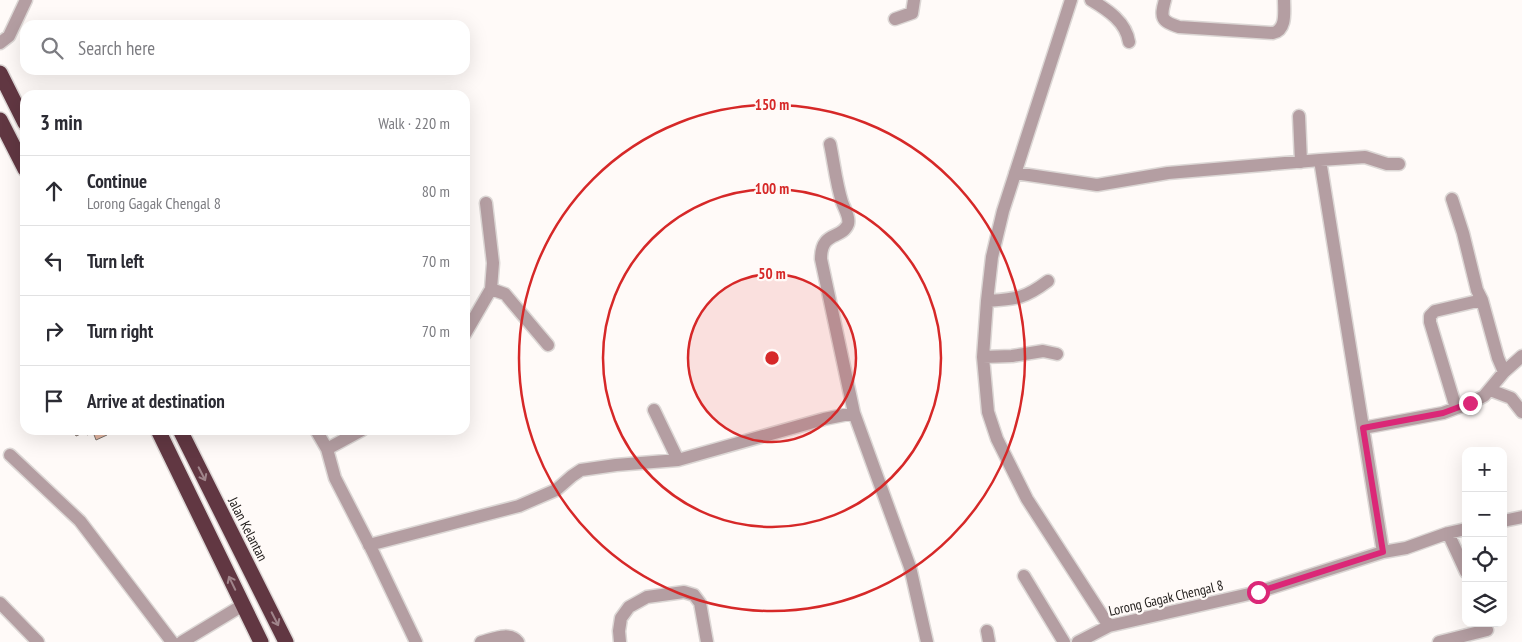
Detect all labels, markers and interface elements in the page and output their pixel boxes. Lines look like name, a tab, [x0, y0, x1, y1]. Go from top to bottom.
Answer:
search box	[20, 20, 470, 75]
icon: search	[38, 34, 66, 62]
text: Search here	[78, 36, 155, 60]
text: 150 m	[755, 95, 789, 114]
text: 3 min	[40, 109, 82, 136]
text: Walk · 220 m	[378, 113, 450, 133]
text: Continue	[87, 169, 147, 193]
icon: ahead	[40, 177, 68, 205]
text: 100 m	[755, 179, 789, 198]
text: 80 m	[422, 181, 450, 201]
text: Lorong Gagak Chengal 8	[87, 193, 221, 213]
icon: left	[40, 247, 68, 275]
text: Turn left	[87, 249, 144, 273]
text: 70 m	[422, 251, 450, 271]
text: 50 m	[758, 264, 786, 283]
icon: right	[40, 317, 68, 345]
text: Turn right	[87, 319, 153, 343]
text: 70 m	[422, 321, 450, 341]
centre of rings	[763, 349, 781, 367]
icon: arrive	[40, 387, 68, 415]
text: Arrive at destination	[87, 389, 225, 413]
route end	[1459, 392, 1482, 415]
map controls	[1462, 447, 1507, 627]
button: +	[1462, 447, 1507, 492]
one-way arrow	[197, 466, 207, 481]
button: −	[1462, 492, 1507, 537]
street label: Jalan Kelantan	[224, 493, 272, 564]
button: locate	[1462, 537, 1507, 582]
one-way arrow	[227, 576, 236, 591]
street label: Lorong Gagak Chengal 8	[1107, 576, 1225, 620]
route start	[1247, 581, 1270, 604]
button: layers	[1462, 582, 1507, 627]
one-way arrow	[270, 611, 280, 626]

